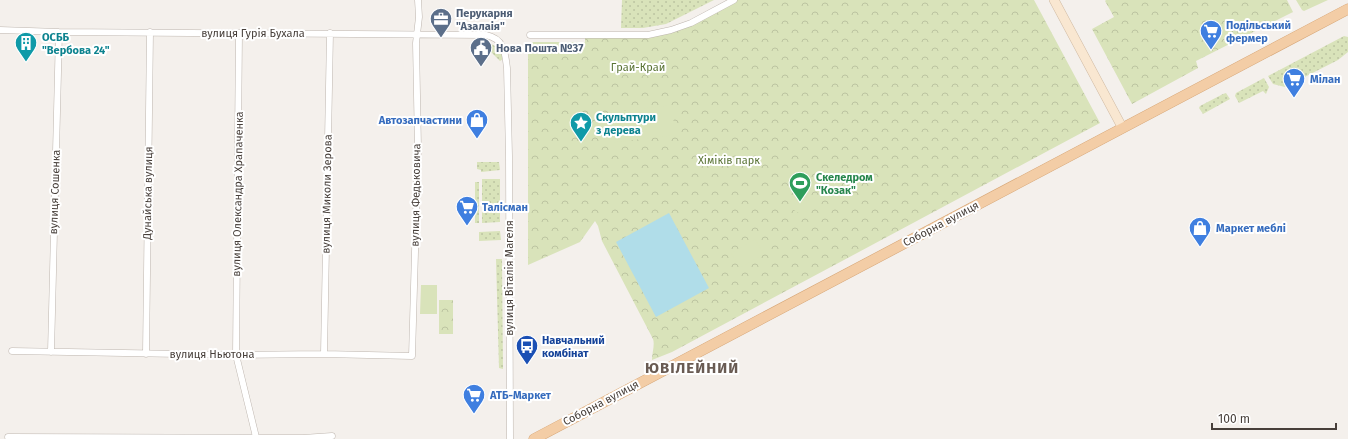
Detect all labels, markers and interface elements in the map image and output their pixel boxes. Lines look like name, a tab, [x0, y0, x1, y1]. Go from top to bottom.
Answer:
office icon: Перукарня "Азалаія"	[428, 6, 454, 39]
place label: Перукарня "Азалаія"	[456, 7, 513, 33]
supermarket icon: Подільський фермер	[1198, 18, 1224, 51]
place label: Подільський фермер	[1226, 19, 1291, 45]
street label: вулиця Гурія Бухала	[201, 27, 305, 40]
building icon: ОСББ "Вербова 24"	[13, 30, 39, 63]
place label: ОСББ "Вербова 24"	[42, 31, 110, 57]
public building icon: Нова Пошта №37	[468, 35, 494, 68]
place label: Нова Пошта №37	[496, 42, 583, 55]
park label: Грай-Край	[611, 61, 665, 74]
supermarket icon: Мілан	[1281, 66, 1307, 99]
place label: Мілан	[1310, 73, 1341, 86]
shop icon: Автозапчастини	[464, 107, 490, 140]
place icon: Скульптури з дерева	[568, 110, 594, 143]
street label: вулиця Олександра Храпаченка	[230, 111, 246, 277]
place label: Скульптури з дерева	[596, 111, 656, 137]
place label: Автозапчастини	[378, 114, 462, 127]
street label: вулиця Миколи Зерова	[319, 134, 335, 254]
street label: вулиця Федьковича	[409, 143, 423, 247]
street label: Дунайська вулиця	[141, 146, 155, 241]
street label: вулиця Сошенка	[47, 149, 63, 235]
park label: Хіміків парк	[698, 154, 760, 167]
sports icon: Скеледром "Козак"	[787, 170, 813, 203]
place label: Скеледром "Козак"	[816, 171, 873, 197]
supermarket icon: Талісман	[454, 194, 480, 227]
street label: Соборна вулиця	[901, 199, 981, 249]
place label: Талісман	[482, 201, 528, 214]
shop icon: Маркет меблі	[1187, 215, 1213, 248]
street label: вулиця Віталія Магеля	[503, 220, 516, 336]
place label: Маркет меблі	[1216, 222, 1286, 235]
bus stop icon: Навчальний комбінат	[514, 333, 540, 366]
place label: Навчальний комбінат	[542, 334, 605, 360]
street label: вулиця Ньютона	[170, 348, 254, 361]
district label: ЮВІЛЕЙНИЙ	[645, 359, 739, 377]
street label: Соборна вулиця	[561, 378, 641, 428]
supermarket icon: АТБ-Маркет	[461, 382, 487, 415]
place label: АТБ-Маркет	[489, 389, 552, 402]
scale bar	[1212, 405, 1336, 431]
text: 100 m	[1218, 412, 1250, 426]

